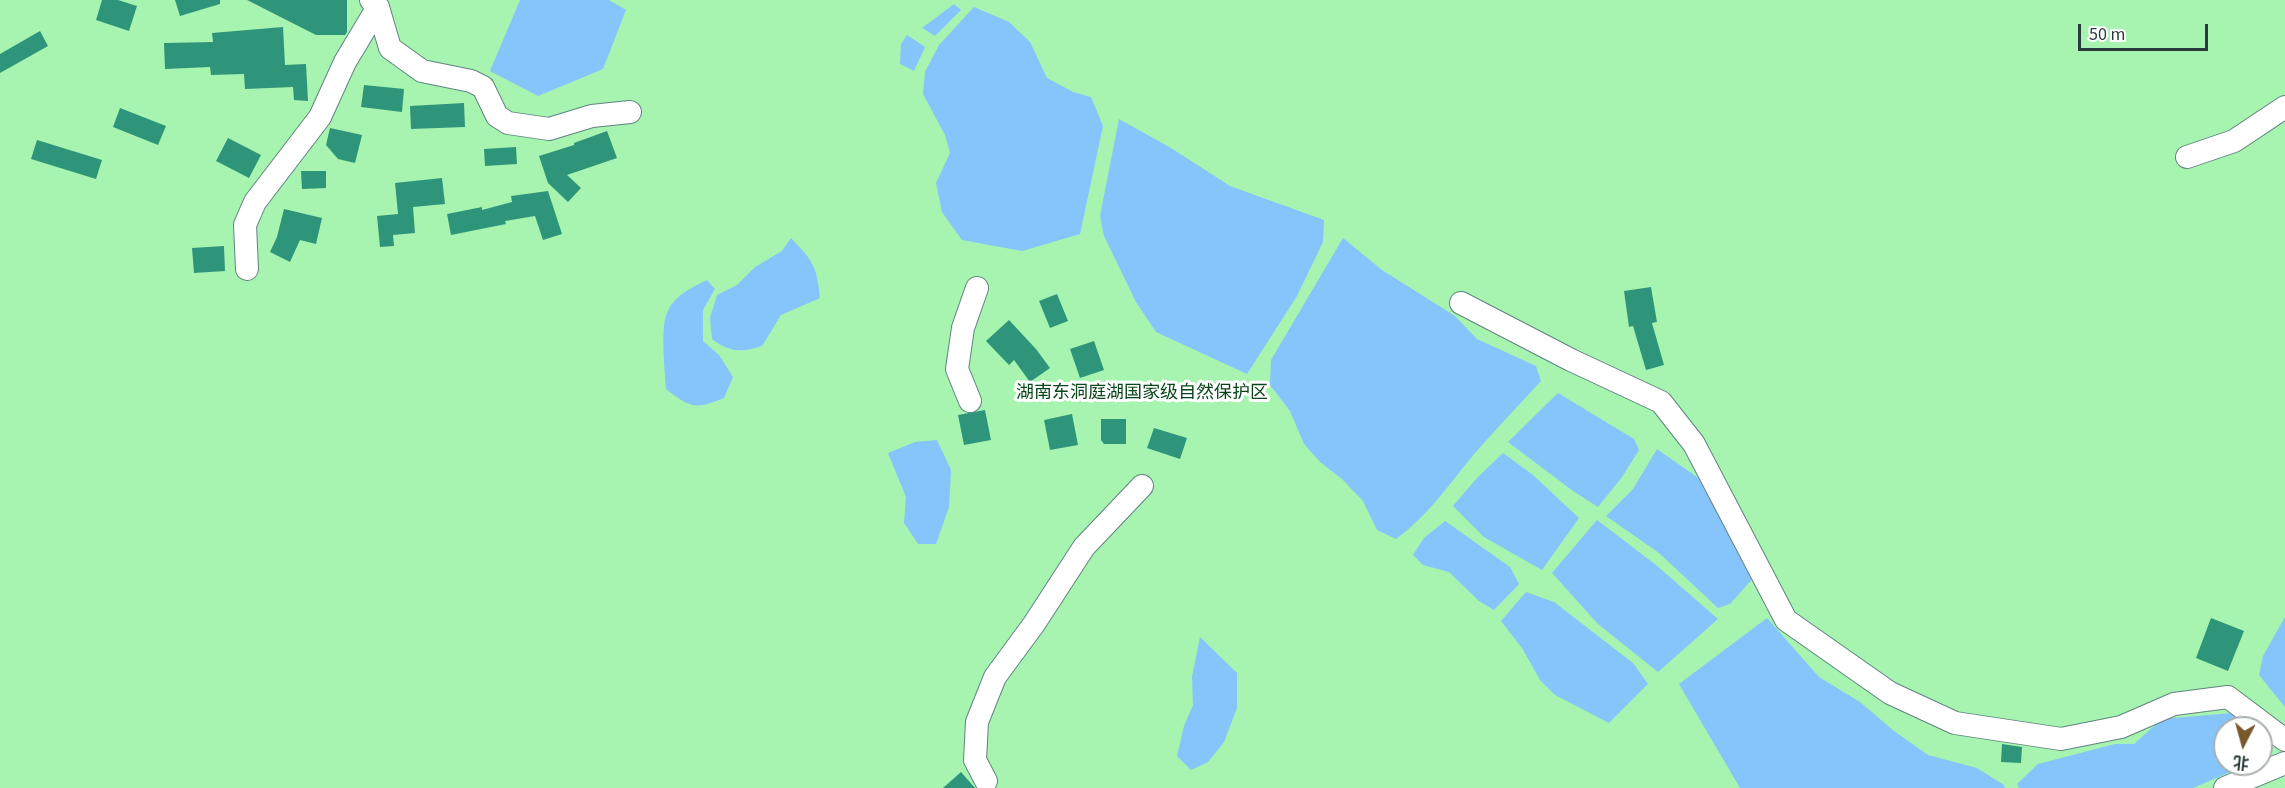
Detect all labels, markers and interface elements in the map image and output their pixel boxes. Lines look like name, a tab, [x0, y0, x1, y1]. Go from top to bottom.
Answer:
scale bar	[2081, 12, 2212, 50]
text: 50 m	[2089, 22, 2125, 47]
park label: 湖南东洞庭湖国家级自然保护区	[1016, 383, 1268, 405]
north arrow	[2213, 716, 2273, 776]
text: 北	[2232, 750, 2250, 774]

